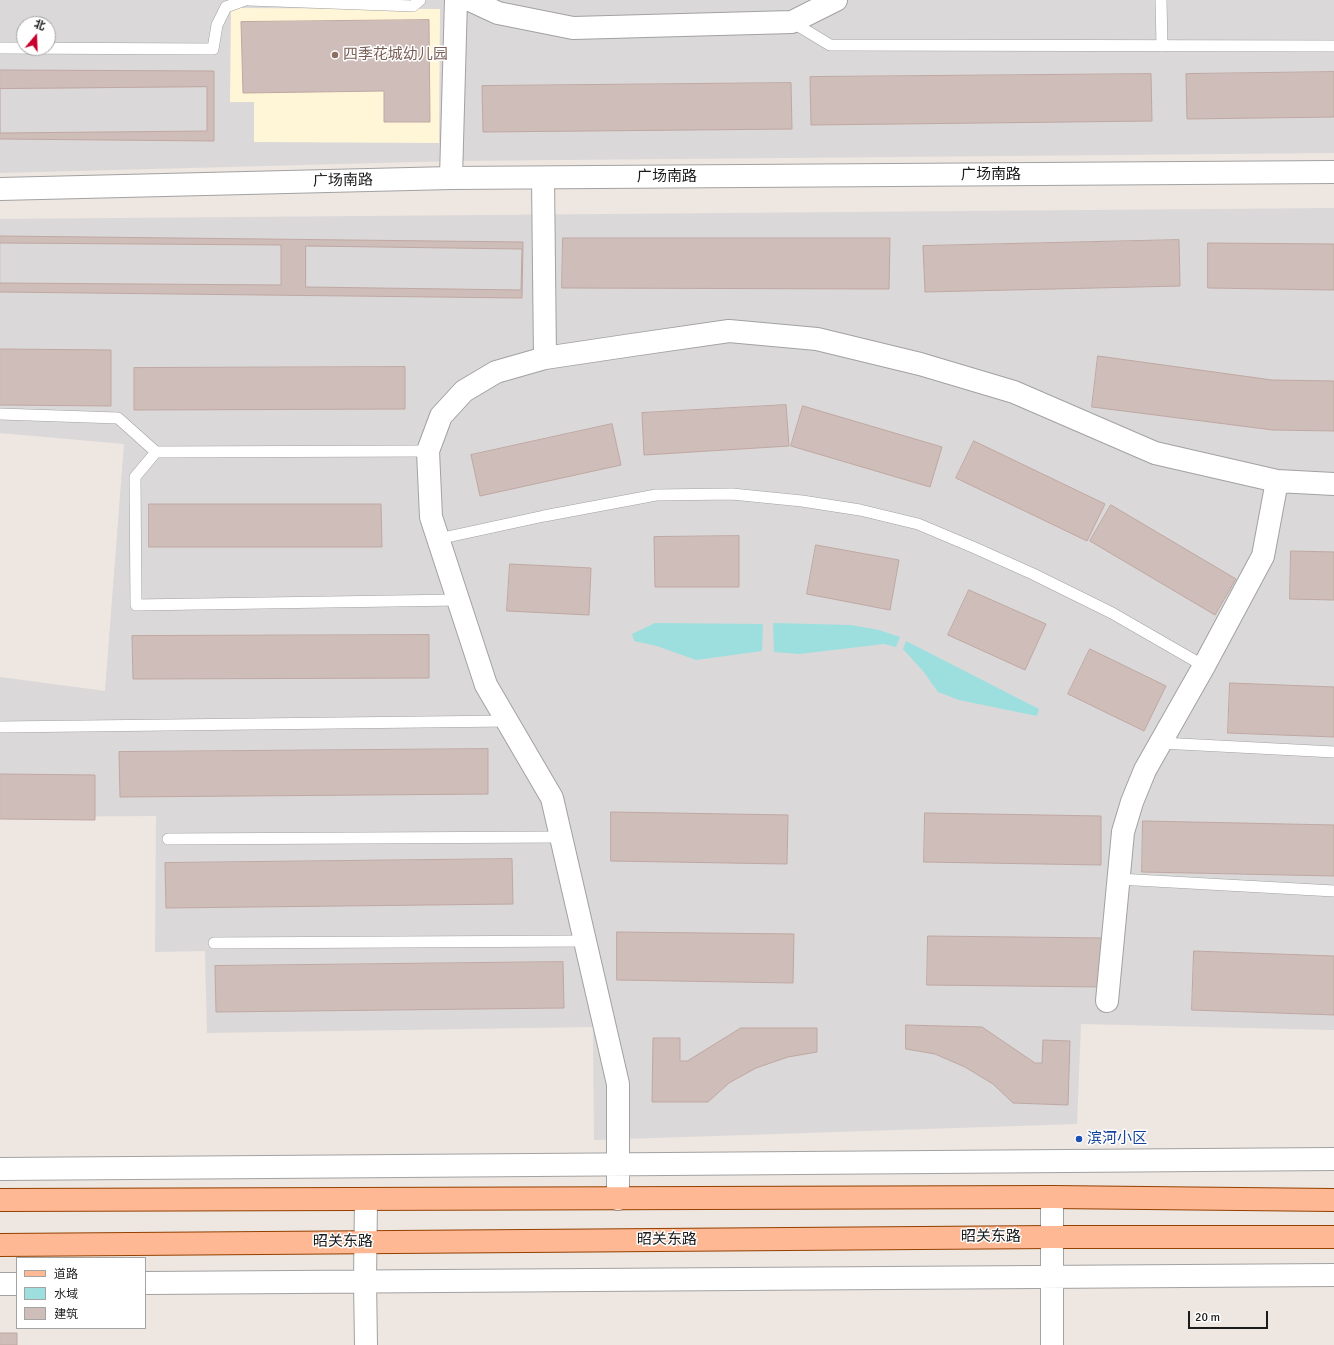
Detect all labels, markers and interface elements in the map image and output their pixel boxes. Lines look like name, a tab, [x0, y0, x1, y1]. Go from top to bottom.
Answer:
north arrow	[16, 16, 56, 56]
text: 北	[32, 17, 47, 33]
place label: 四季花城幼儿园	[343, 46, 448, 64]
marker: 四季花城幼儿园	[330, 50, 340, 60]
street label: 广场南路	[961, 166, 1021, 184]
street label: 广场南路	[637, 168, 697, 186]
street label: 广场南路	[313, 171, 373, 191]
place label: 滨河小区	[1087, 1130, 1147, 1148]
marker: 滨河小区	[1074, 1134, 1084, 1144]
street label: 昭关东路	[961, 1228, 1021, 1246]
street label: 昭关东路	[637, 1231, 697, 1249]
street label: 昭关东路	[313, 1233, 373, 1251]
legend	[16, 1257, 146, 1329]
text: 道路	[54, 1267, 78, 1282]
text: 水域	[54, 1287, 78, 1302]
scale bar	[1190, 1303, 1270, 1329]
text: 建筑	[54, 1307, 78, 1322]
text: 20 m	[1195, 1310, 1220, 1325]

